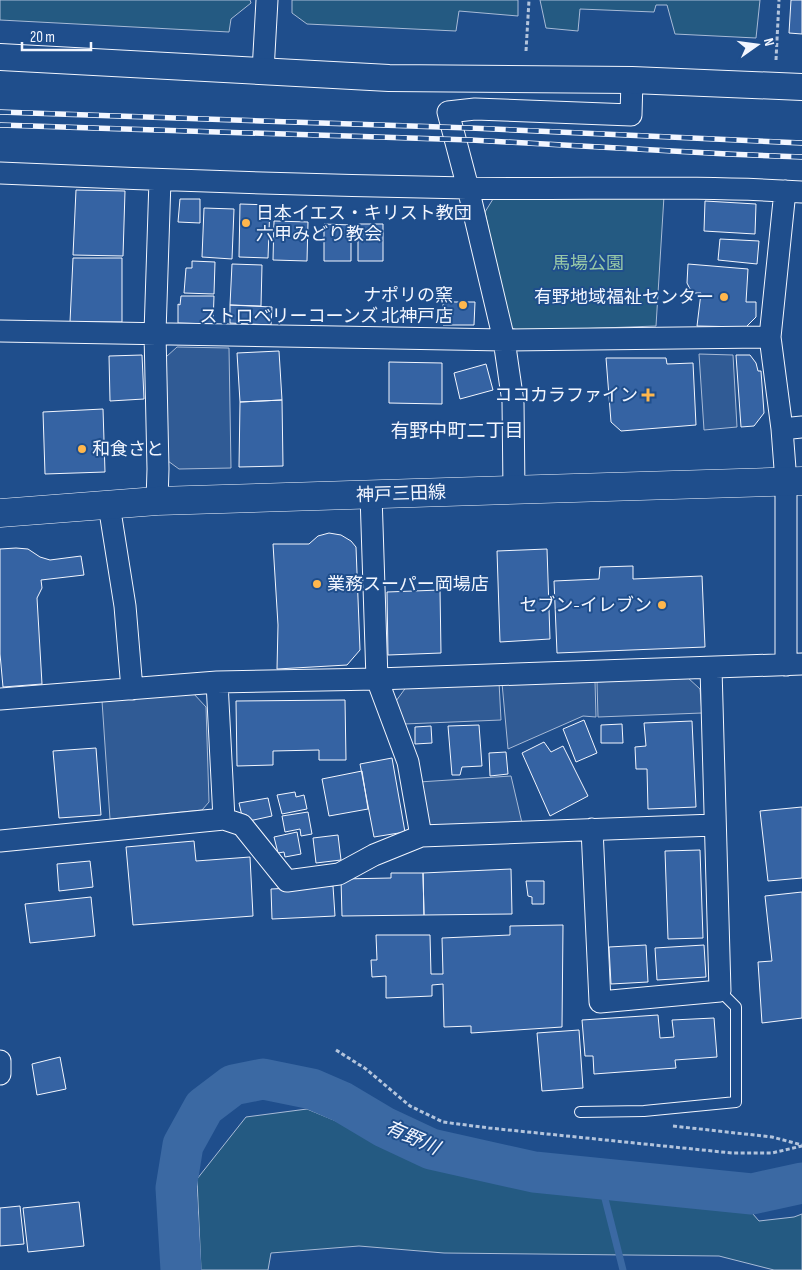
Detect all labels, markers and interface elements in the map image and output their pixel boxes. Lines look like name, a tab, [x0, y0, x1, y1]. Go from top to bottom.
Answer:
scale bar	[22, 20, 91, 52]
north arrow	[732, 20, 782, 70]
text: 20 m	[30, 28, 55, 47]
text: N	[760, 36, 778, 48]
place label: 日本イエス・キリスト教団 六甲みどり教会	[256, 203, 472, 245]
marker: 日本イエス・キリスト教団 六甲みどり教会	[240, 217, 252, 229]
park label: 馬場公園	[552, 253, 624, 274]
place label: ナポリの窯 ストロベリーコーンズ 北神戸店	[199, 285, 453, 327]
place label: 有野地域福祉センター	[534, 287, 714, 308]
marker: 有野地域福祉センター	[718, 291, 730, 303]
marker: ナポリの窯 ストロベリーコーンズ 北神戸店	[457, 299, 469, 311]
place label: ココカラファイン	[494, 385, 638, 406]
marker: ココカラファイン	[642, 389, 654, 401]
district label: 有野中町二丁目	[390, 420, 524, 443]
place label: 和食さと	[92, 439, 164, 460]
marker: 和食さと	[76, 443, 88, 455]
street label: 神戸三田線	[356, 482, 446, 506]
place label: 業務スーパー岡場店	[327, 574, 489, 595]
marker: 業務スーパー岡場店	[311, 578, 323, 590]
place label: セブン-イレブン	[519, 595, 652, 616]
marker: セブン-イレブン	[656, 599, 668, 611]
water label: 有野川	[381, 1116, 445, 1161]

